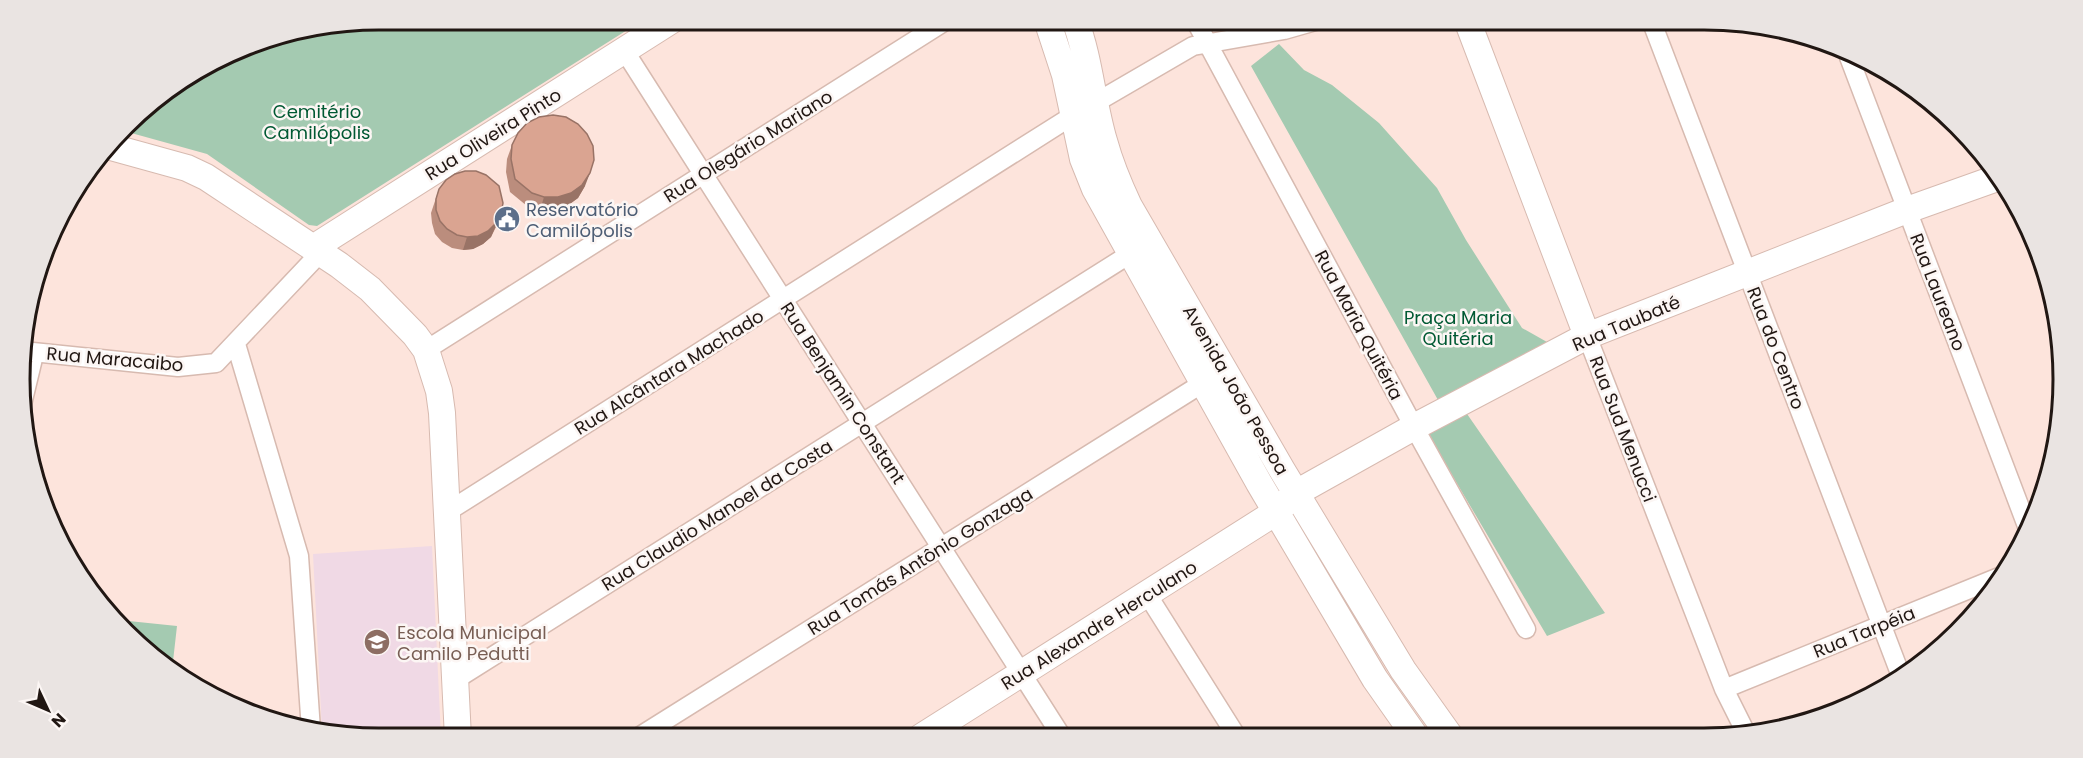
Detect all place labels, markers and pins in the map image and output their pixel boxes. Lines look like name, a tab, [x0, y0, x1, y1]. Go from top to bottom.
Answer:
place label: Reservatório Camilópolis	[526, 197, 638, 243]
public building icon: Reservatório Camilópolis	[492, 204, 522, 234]
place label: Escola Municipal Camilo Pedutti	[397, 620, 547, 666]
school or university icon: Escola Municipal Camilo Pedutti	[362, 627, 392, 657]

